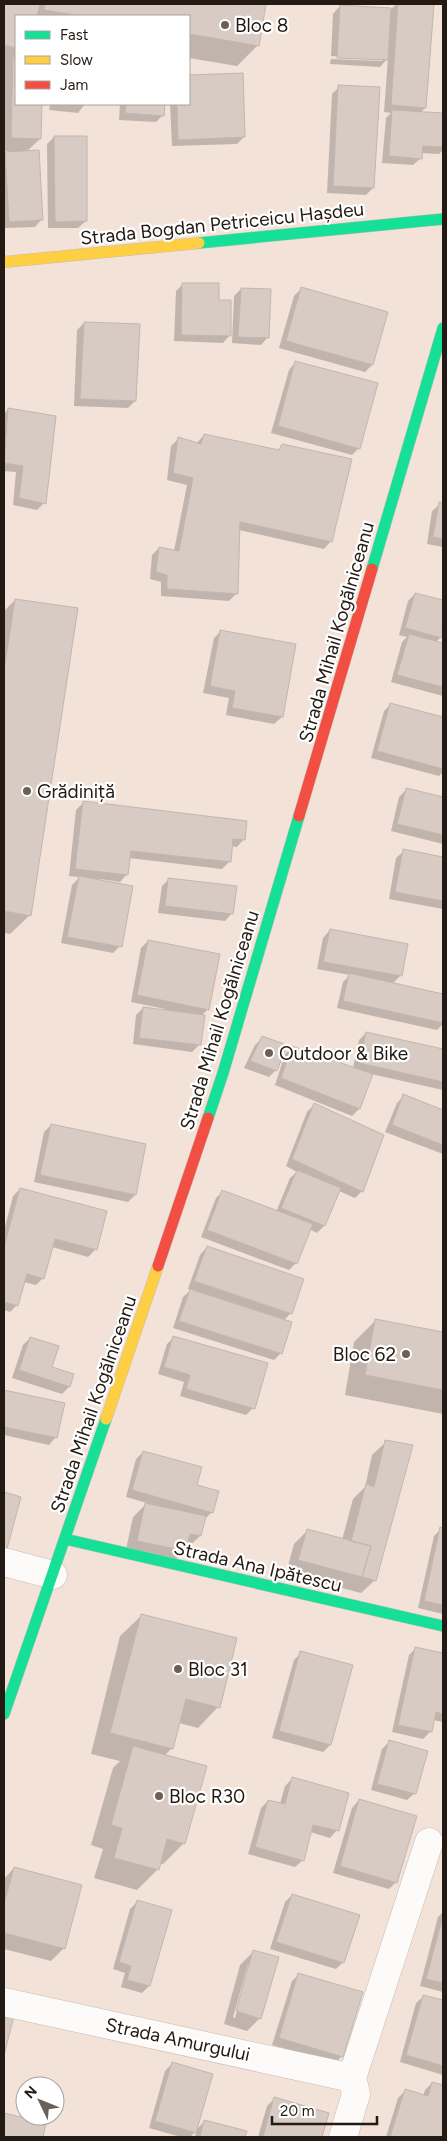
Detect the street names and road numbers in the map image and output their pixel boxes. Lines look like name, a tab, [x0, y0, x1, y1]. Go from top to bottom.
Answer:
street label: Strada Bogdan Petriceicu Hașdeu	[79, 197, 365, 250]
street label: Strada Mihail Kogălniceanu	[294, 519, 379, 745]
street label: Strada Mihail Kogălniceanu	[175, 908, 264, 1133]
street label: Strada Mihail Kogălniceanu	[45, 1292, 142, 1516]
street label: Strada Ana Ipătescu	[172, 1536, 344, 1597]
street label: Strada Amurgului	[103, 2013, 252, 2066]

